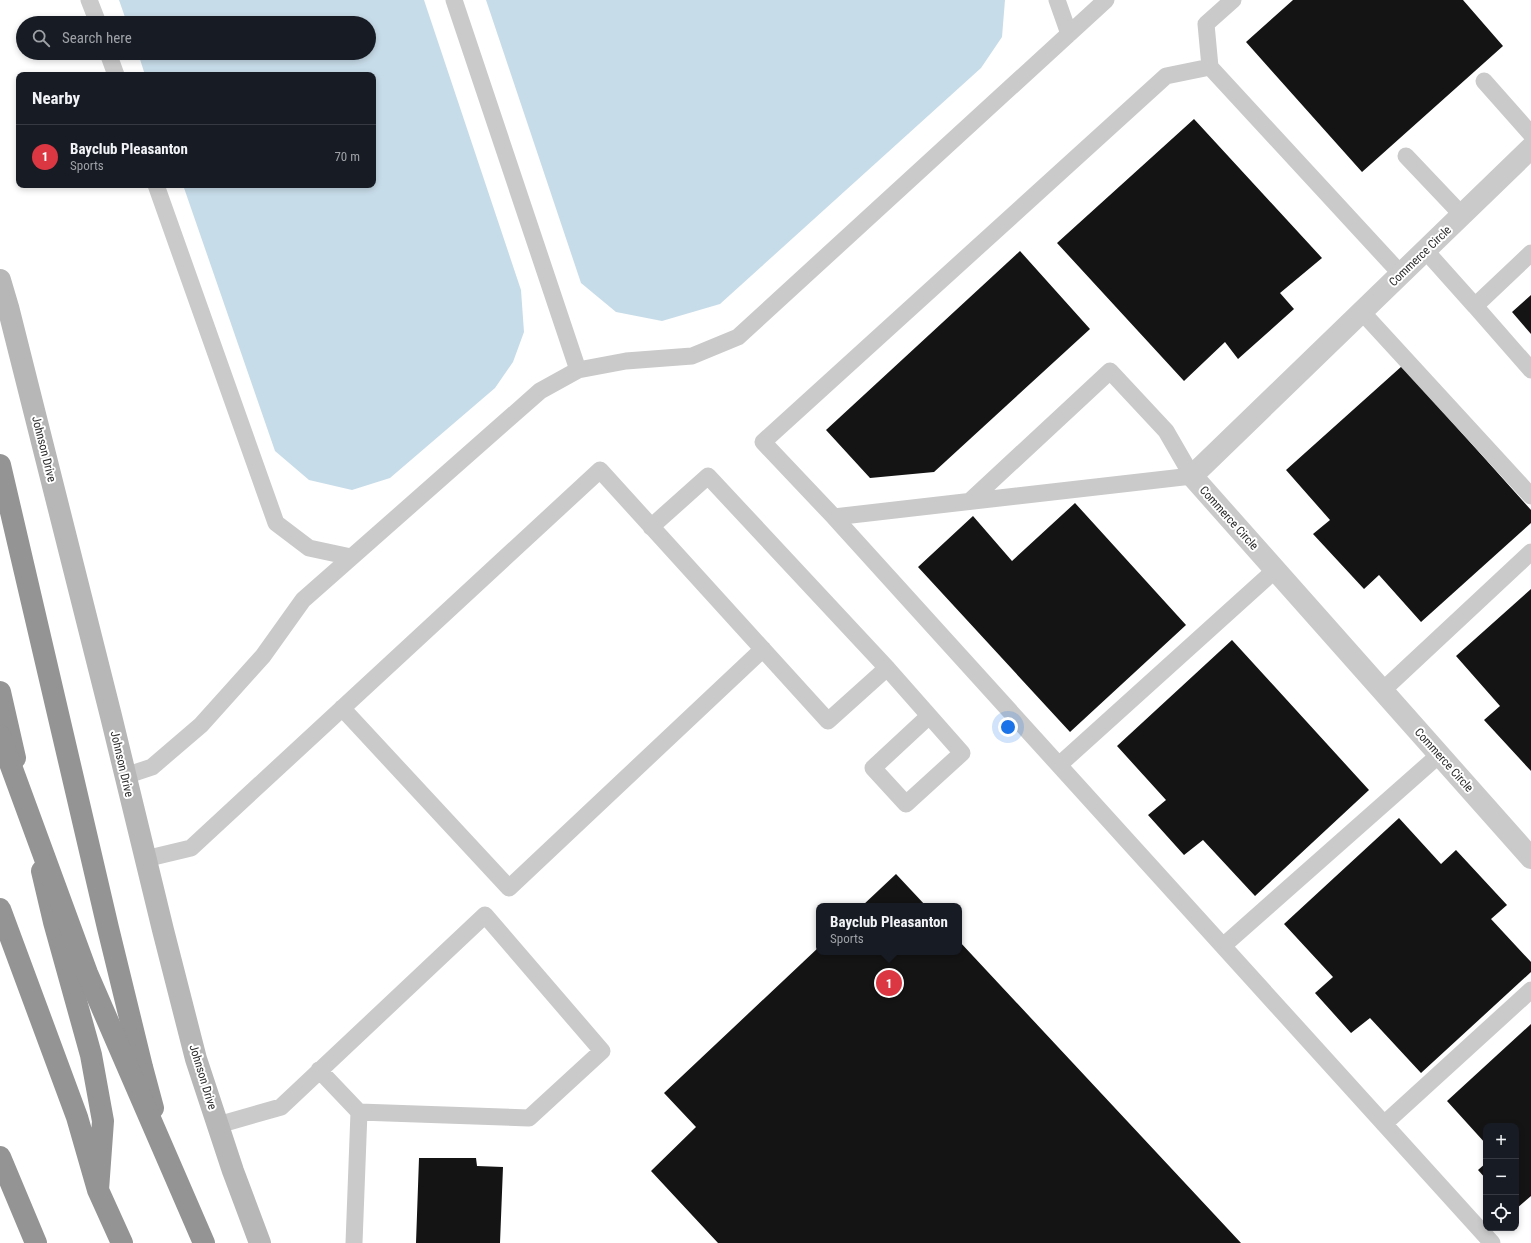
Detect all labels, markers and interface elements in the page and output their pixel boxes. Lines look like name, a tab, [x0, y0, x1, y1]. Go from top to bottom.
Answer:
search box	[16, 16, 376, 60]
icon: search	[30, 27, 52, 49]
text: Search here	[62, 29, 132, 47]
text: Nearby	[32, 88, 80, 108]
text: Bayclub Pleasanton	[70, 140, 188, 158]
text: 1	[42, 149, 48, 164]
text: 70 m	[334, 149, 360, 164]
text: Sports	[70, 158, 104, 173]
street label: Commerce Circle	[1386, 223, 1454, 289]
street label: Johnson Drive	[29, 415, 59, 484]
street label: Commerce Circle	[1197, 483, 1262, 553]
your location	[998, 717, 1018, 737]
street label: Commerce Circle	[1412, 725, 1477, 795]
street label: Johnson Drive	[108, 730, 136, 799]
popup	[816, 903, 962, 955]
text: Bayclub Pleasanton	[830, 913, 948, 931]
text: Sports	[830, 931, 864, 946]
pin: 1	[876, 968, 902, 998]
street label: Johnson Drive	[186, 1043, 220, 1112]
map controls	[1483, 1123, 1519, 1231]
button: +	[1483, 1123, 1519, 1159]
button: −	[1483, 1159, 1519, 1195]
button: locate	[1483, 1195, 1519, 1231]

